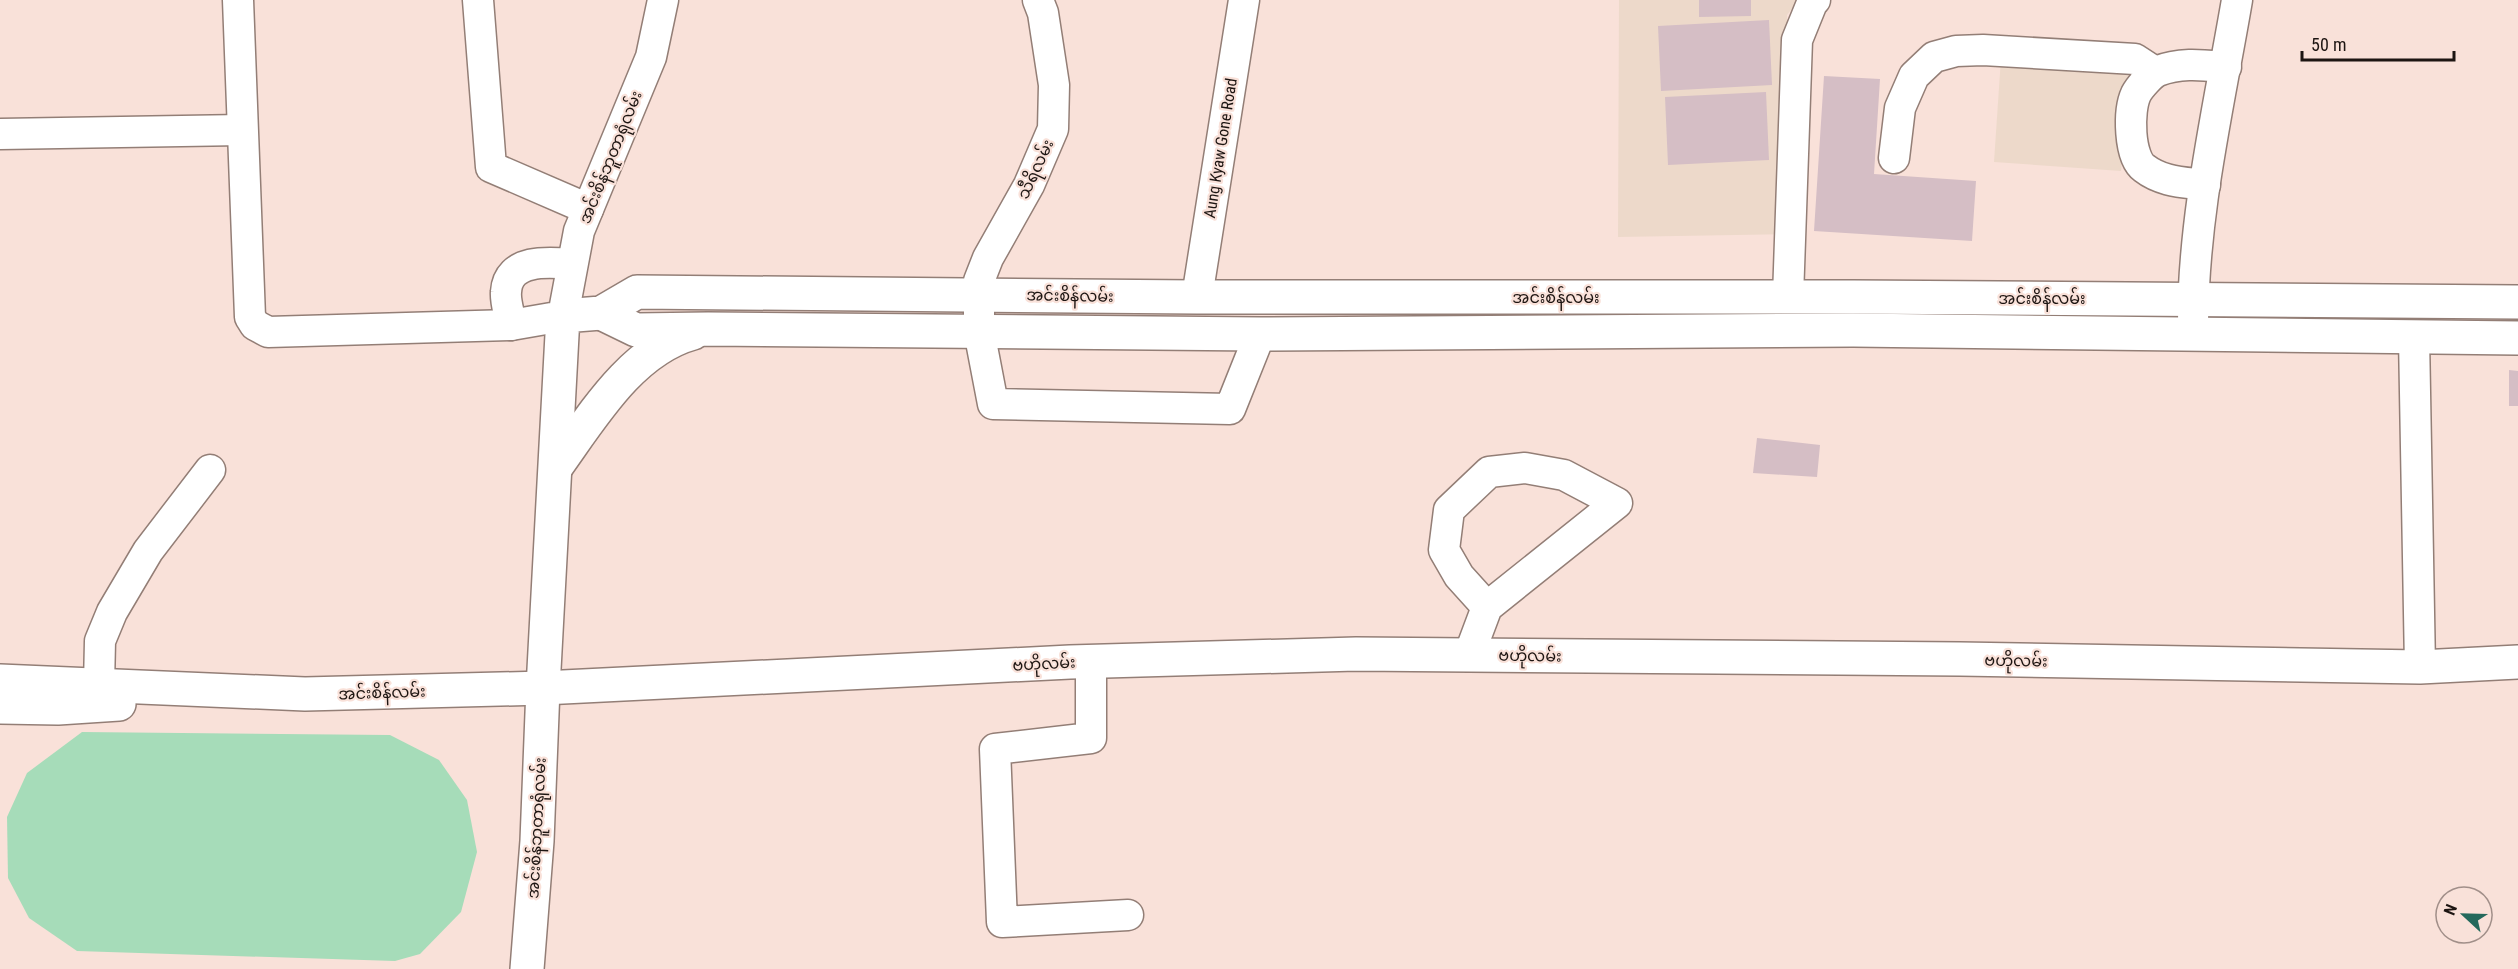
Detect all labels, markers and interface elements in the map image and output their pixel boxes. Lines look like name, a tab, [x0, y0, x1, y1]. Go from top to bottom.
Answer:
scale bar	[2302, 24, 2454, 62]
text: 50 m	[2311, 34, 2346, 55]
street label: Aung Kyaw Gone Road	[1200, 77, 1241, 219]
street label: အင်းစိန်ဘူတာရုံလမ်း	[573, 87, 650, 228]
street label: သီရိလမ်း	[1012, 136, 1061, 204]
street label: အင်းစိန်လမ်း	[1026, 283, 1114, 310]
street label: အင်းစိန်လမ်း	[1512, 286, 1600, 311]
street label: အင်းစိန်လမ်း	[1998, 287, 2086, 312]
street label: ဗဟိုလမ်း	[1498, 643, 1562, 671]
street label: ဗဟိုလမ်း	[1984, 648, 2048, 676]
street label: ဗဟိုလမ်း	[1012, 650, 1076, 680]
street label: အင်းစိန်လမ်း	[338, 679, 426, 708]
street label: အင်းစိန်ဘူတာရုံလမ်း	[521, 757, 555, 899]
north arrow	[2434, 885, 2494, 945]
text: N	[2440, 901, 2461, 918]

